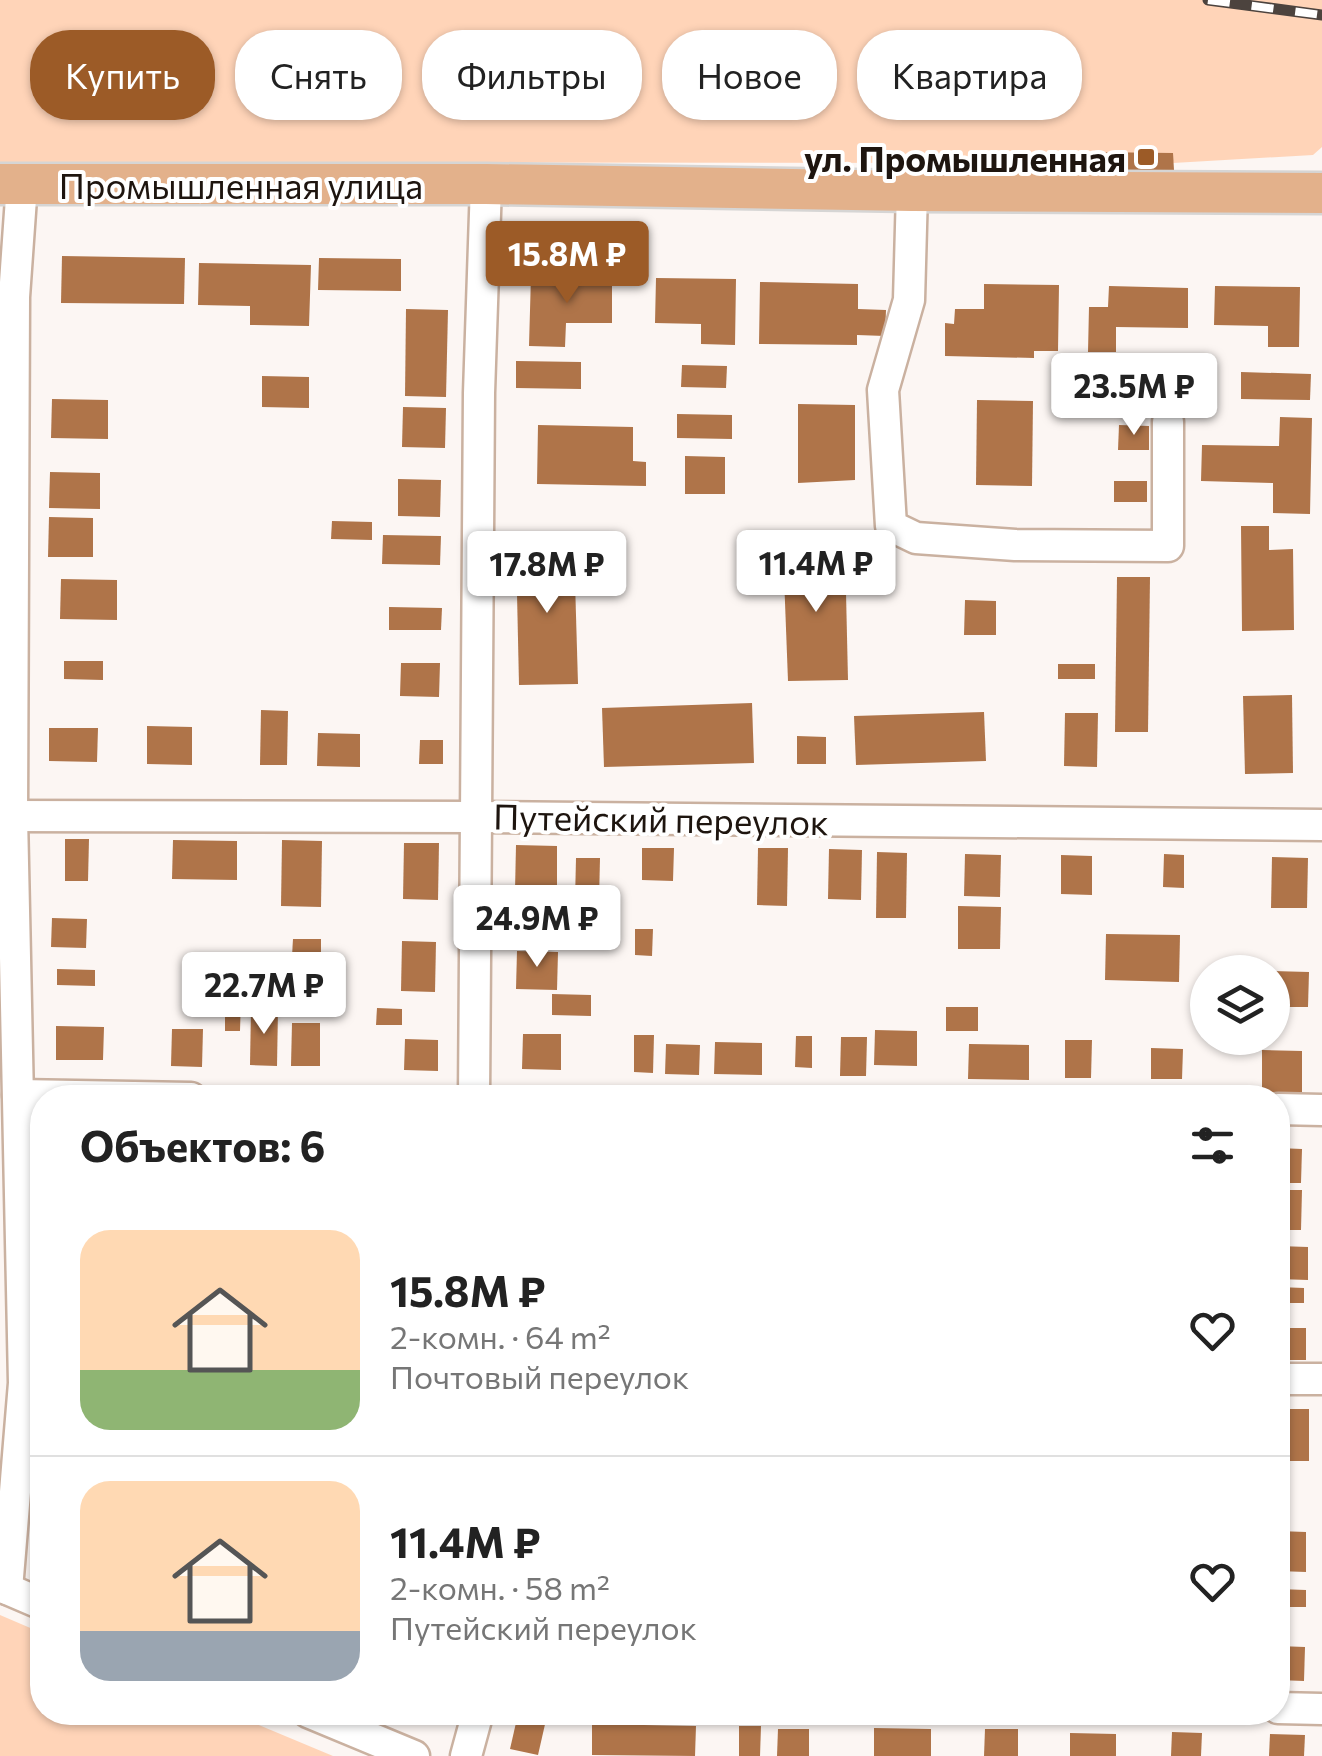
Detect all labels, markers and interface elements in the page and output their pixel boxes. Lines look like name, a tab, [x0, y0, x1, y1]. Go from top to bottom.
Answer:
chip: Купить	[30, 30, 215, 120]
chip: Снять	[235, 30, 402, 120]
chip: Фильтры	[422, 30, 642, 120]
chip: Новое	[662, 30, 837, 120]
chip: Квартира	[857, 30, 1082, 120]
place label: ул. Промышленная	[804, 136, 1126, 179]
marker: ул. Промышленная	[1135, 146, 1157, 168]
street label: Промышленная улица	[59, 163, 423, 206]
pin: 15.8M ₽	[475, 221, 659, 306]
text: 15.8M ₽	[508, 233, 626, 273]
pin: 23.5M ₽	[1042, 353, 1226, 438]
text: 23.5M ₽	[1073, 365, 1195, 405]
pin: 11.4M ₽	[724, 530, 908, 615]
pin: 17.8M ₽	[455, 531, 639, 616]
text: 11.4M ₽	[759, 542, 873, 582]
text: 17.8M ₽	[489, 543, 605, 583]
street label: Путейский переулок	[493, 794, 829, 842]
pin: 24.9M ₽	[445, 885, 629, 970]
text: 24.9M ₽	[475, 897, 599, 937]
pin: 22.7M ₽	[172, 952, 356, 1037]
map controls	[1190, 955, 1290, 1055]
button: layers	[1190, 955, 1290, 1055]
text: 22.7M ₽	[204, 964, 324, 1004]
icon: filters	[1185, 1118, 1240, 1173]
text: Объектов: 6	[80, 1119, 325, 1171]
text: 15.8M ₽	[390, 1264, 546, 1316]
icon: home	[160, 1270, 280, 1390]
icon: heart	[1185, 1303, 1240, 1358]
text: 2-комн. · 64 m²	[390, 1316, 611, 1356]
text: Почтовый переулок	[390, 1356, 689, 1396]
text: 11.4M ₽	[390, 1515, 541, 1567]
icon: home	[160, 1521, 280, 1641]
icon: heart	[1185, 1554, 1240, 1609]
text: 2-комн. · 58 m²	[390, 1567, 610, 1607]
text: Путейский переулок	[390, 1607, 697, 1647]

